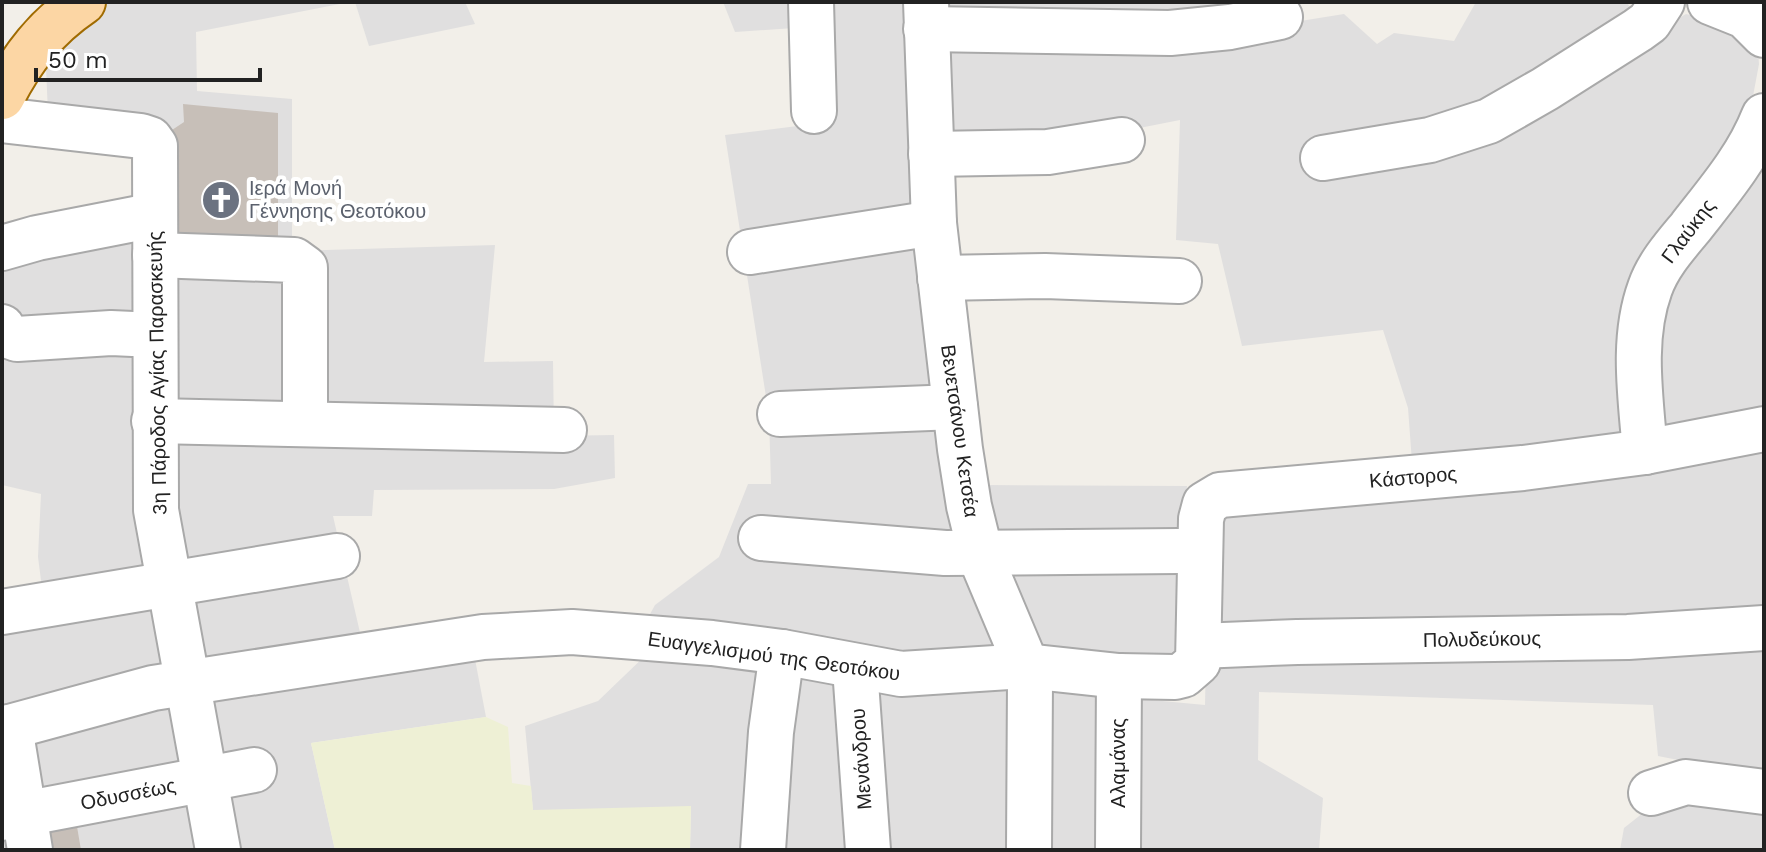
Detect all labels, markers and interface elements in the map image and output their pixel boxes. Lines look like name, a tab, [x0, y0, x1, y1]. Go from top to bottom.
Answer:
scale bar	[36, 32, 260, 82]
text: 50 m	[48, 46, 108, 74]
place label: Ιερά Μονή Γέννησης Θεοτόκου	[249, 176, 426, 223]
church icon: Ιερά Μονή Γέννησης Θεοτόκου	[200, 179, 242, 221]
street label: Γλαύκης	[1656, 194, 1720, 268]
street label: 3η Πάροδος Αγίας Παρασκευής	[143, 230, 171, 515]
street label: Βενετσάνου Κετσέα	[936, 343, 984, 519]
street label: Κάστορος	[1368, 461, 1458, 493]
street label: Ευαγγελισμού της Θεοτόκου	[646, 626, 902, 686]
street label: Πολυδεύκους	[1423, 626, 1542, 652]
street label: Μενάνδρου	[845, 707, 877, 811]
street label: Αλαμάνας	[1106, 718, 1130, 808]
street label: Οδυσσέως	[78, 773, 178, 815]

